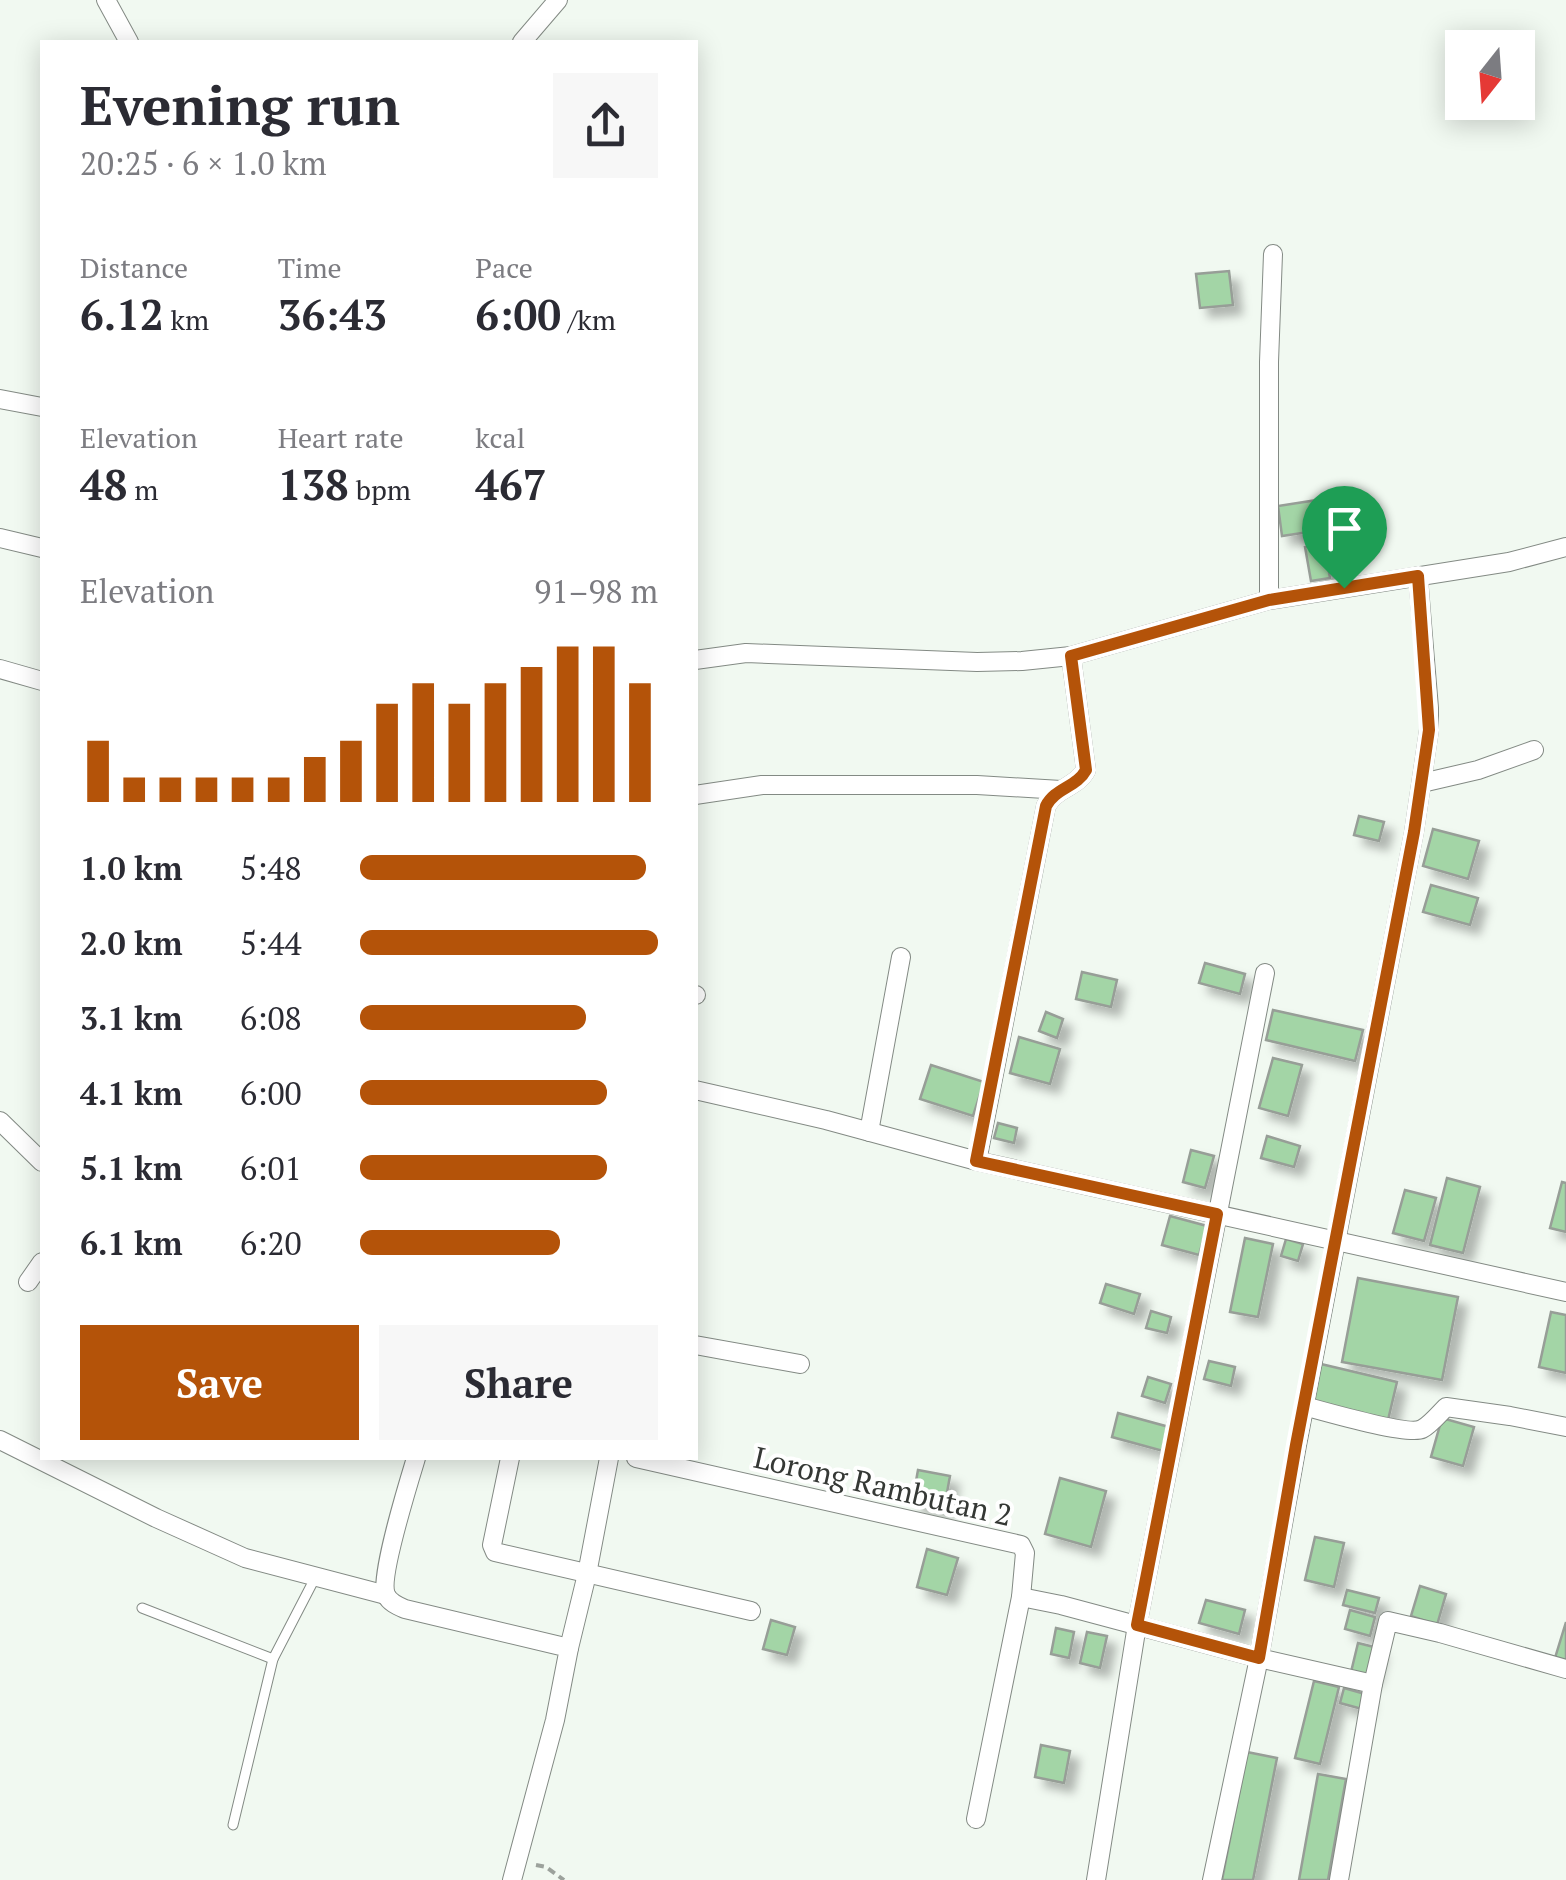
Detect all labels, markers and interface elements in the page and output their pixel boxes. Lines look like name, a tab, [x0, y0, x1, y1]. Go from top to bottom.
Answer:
north arrow	[1445, 30, 1535, 120]
map controls	[1445, 30, 1535, 120]
text: Evening run	[80, 68, 400, 141]
button: share	[553, 73, 658, 178]
text: 20:25 · 6 × 1.0 km	[80, 142, 327, 184]
text: Distance	[80, 249, 188, 286]
text: Time	[278, 249, 342, 286]
text: Pace	[475, 249, 533, 286]
text: 6.12	[80, 286, 164, 342]
text: 36:43	[278, 286, 387, 342]
text: 6:00	[475, 286, 561, 342]
text: km	[164, 301, 209, 338]
text: /km	[561, 301, 616, 338]
text: Elevation	[80, 419, 198, 456]
text: Heart rate	[278, 419, 404, 456]
text: kcal	[475, 419, 525, 456]
text: 48	[80, 456, 127, 512]
text: 138	[278, 456, 349, 512]
text: 467	[475, 456, 547, 512]
text: m	[127, 471, 158, 508]
text: bpm	[349, 471, 411, 508]
pin	[1302, 486, 1387, 589]
icon: arrive	[1317, 501, 1372, 556]
text: Elevation	[80, 570, 214, 612]
text: 91–98 m	[534, 570, 658, 612]
text: 1.0 km	[80, 847, 183, 889]
text: 5:48	[240, 847, 302, 889]
text: 2.0 km	[80, 922, 183, 964]
text: 5:44	[240, 922, 302, 964]
text: 3.1 km	[80, 997, 183, 1039]
text: 6:08	[240, 997, 302, 1039]
text: 4.1 km	[80, 1072, 183, 1114]
text: 6:00	[240, 1072, 302, 1114]
text: 5.1 km	[80, 1147, 183, 1189]
text: 6:01	[240, 1147, 302, 1189]
text: 6.1 km	[80, 1222, 183, 1264]
text: 6:20	[240, 1222, 302, 1264]
button: Save	[80, 1325, 359, 1440]
button: Share	[379, 1325, 658, 1440]
street label: Lorong Rambutan 2	[750, 1437, 1016, 1535]

